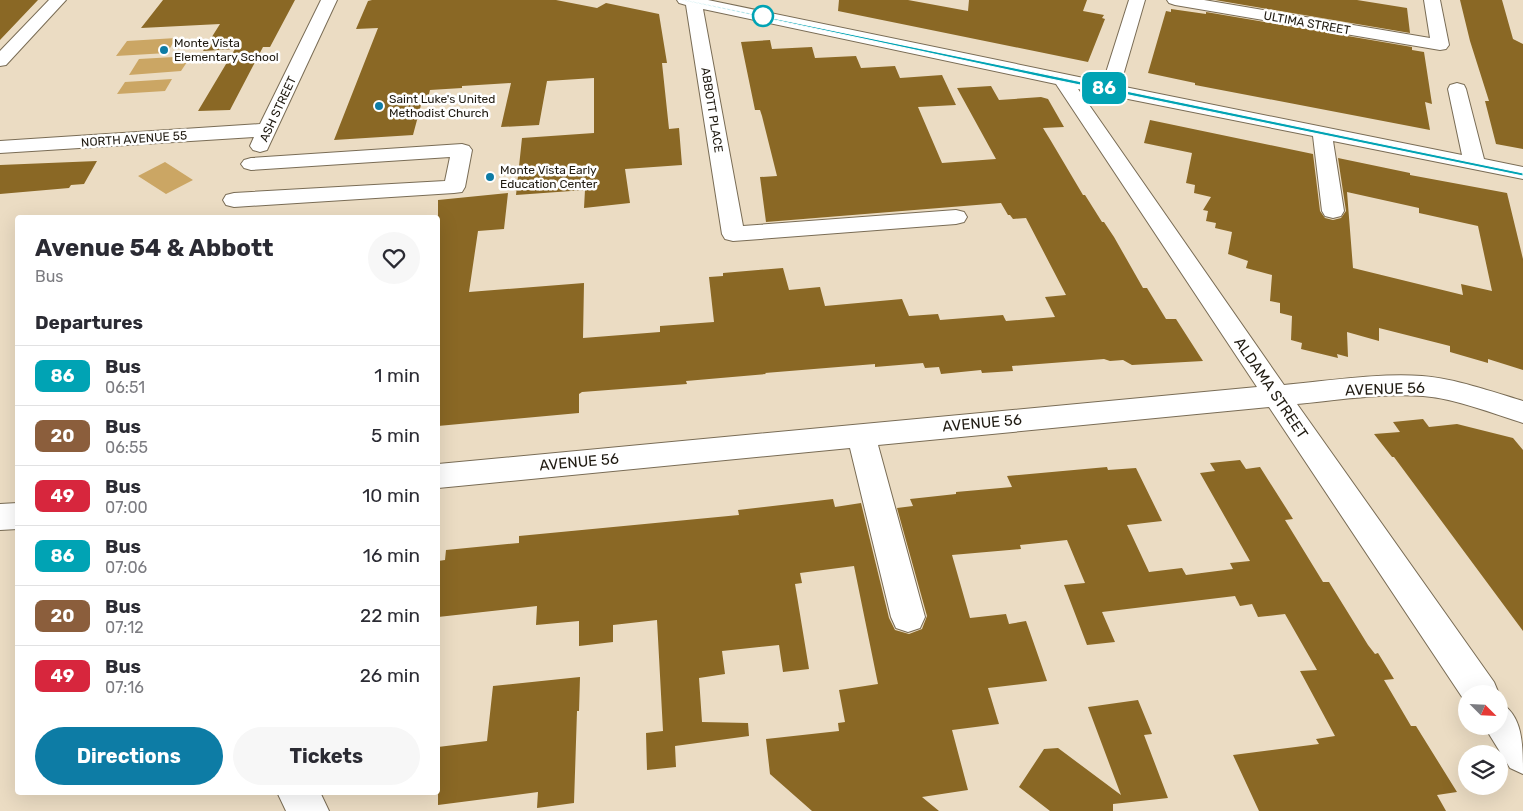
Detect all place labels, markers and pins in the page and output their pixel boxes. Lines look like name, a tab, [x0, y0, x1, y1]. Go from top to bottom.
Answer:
unlabelled marker	[752, 5, 774, 27]
place label: Monte Vista Elementary School	[174, 36, 279, 64]
marker: Monte Vista Elementary School	[158, 44, 170, 56]
place label: Saint Luke's United Methodist Church	[389, 92, 495, 120]
marker: Saint Luke's United Methodist Church	[373, 100, 385, 112]
place label: Monte Vista Early Education Center	[500, 163, 598, 191]
marker: Monte Vista Early Education Center	[484, 171, 496, 183]

